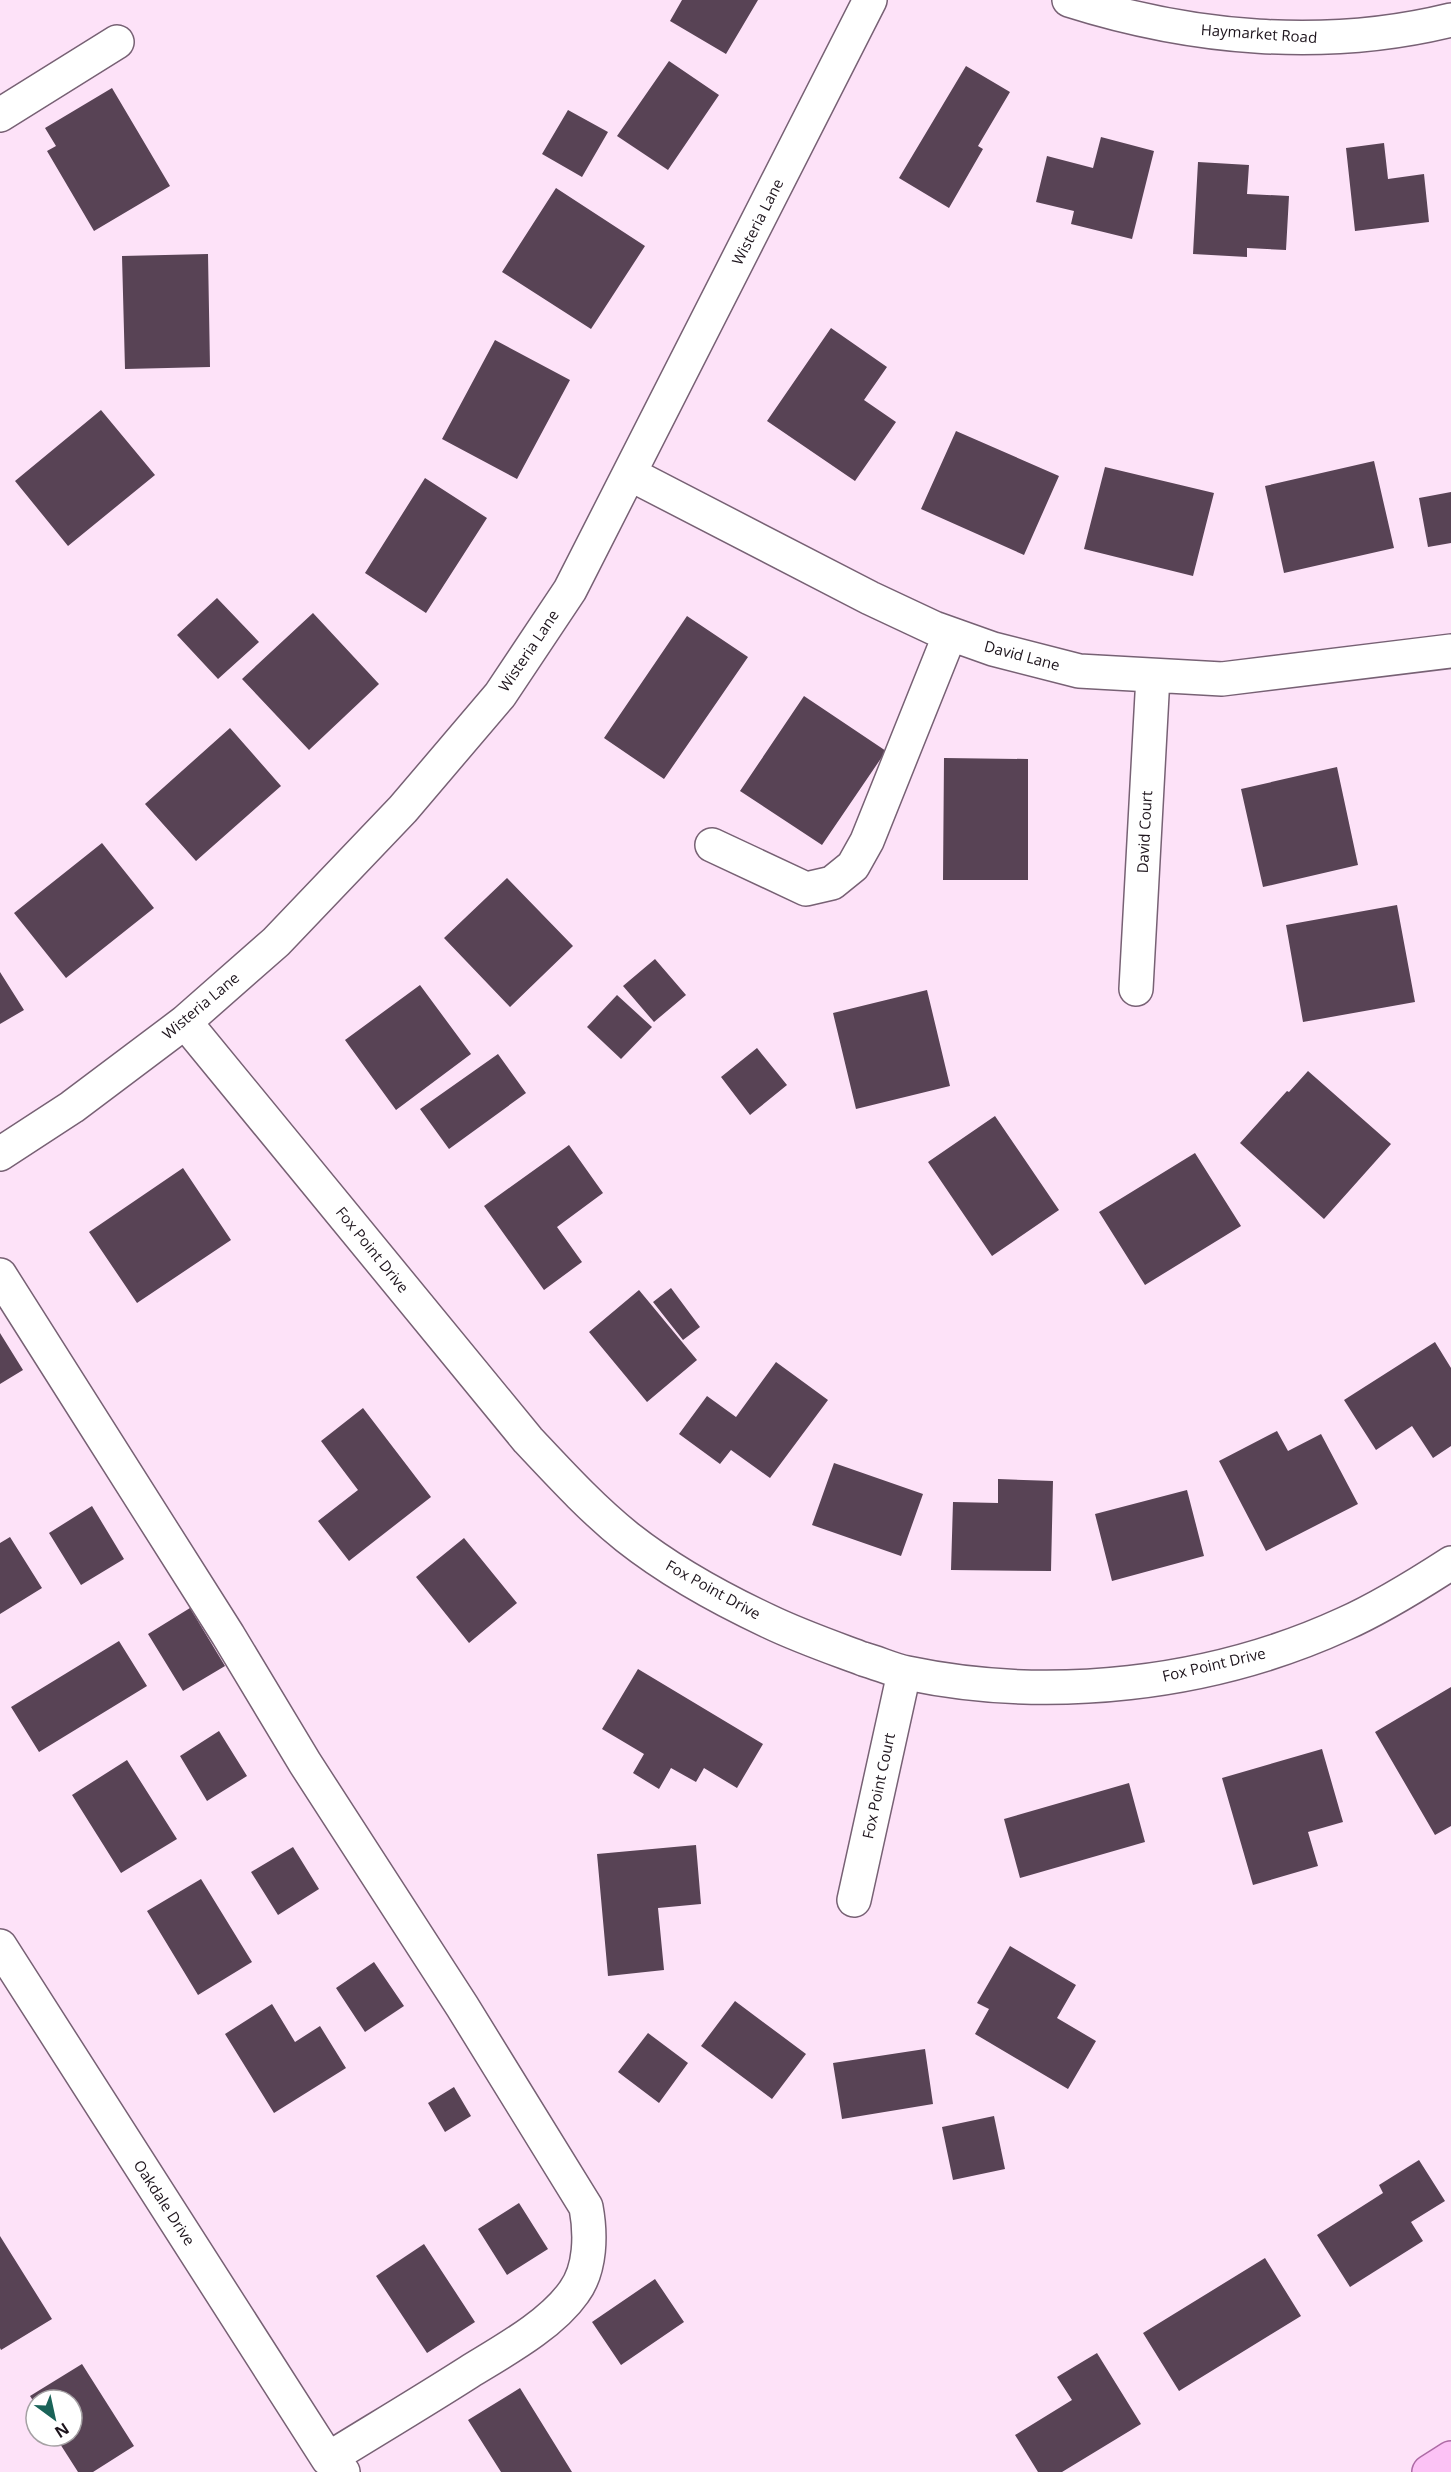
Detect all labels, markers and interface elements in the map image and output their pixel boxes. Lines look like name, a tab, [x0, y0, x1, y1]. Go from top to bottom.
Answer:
street label: Haymarket Road	[1200, 19, 1318, 47]
street label: Wisteria Lane	[727, 175, 787, 268]
street label: Wisteria Lane	[493, 606, 563, 695]
street label: David Lane	[982, 635, 1062, 675]
street label: David Court	[1132, 790, 1156, 874]
street label: Wisteria Lane	[158, 967, 243, 1043]
street label: Fox Point Drive	[332, 1202, 414, 1297]
street label: Fox Point Drive	[662, 1555, 764, 1623]
street label: Fox Point Drive	[1160, 1642, 1267, 1686]
street label: Fox Point Court	[857, 1731, 899, 1841]
street label: Oakdale Drive	[130, 2156, 200, 2249]
north arrow	[24, 2388, 84, 2448]
text: N	[51, 2418, 74, 2443]

